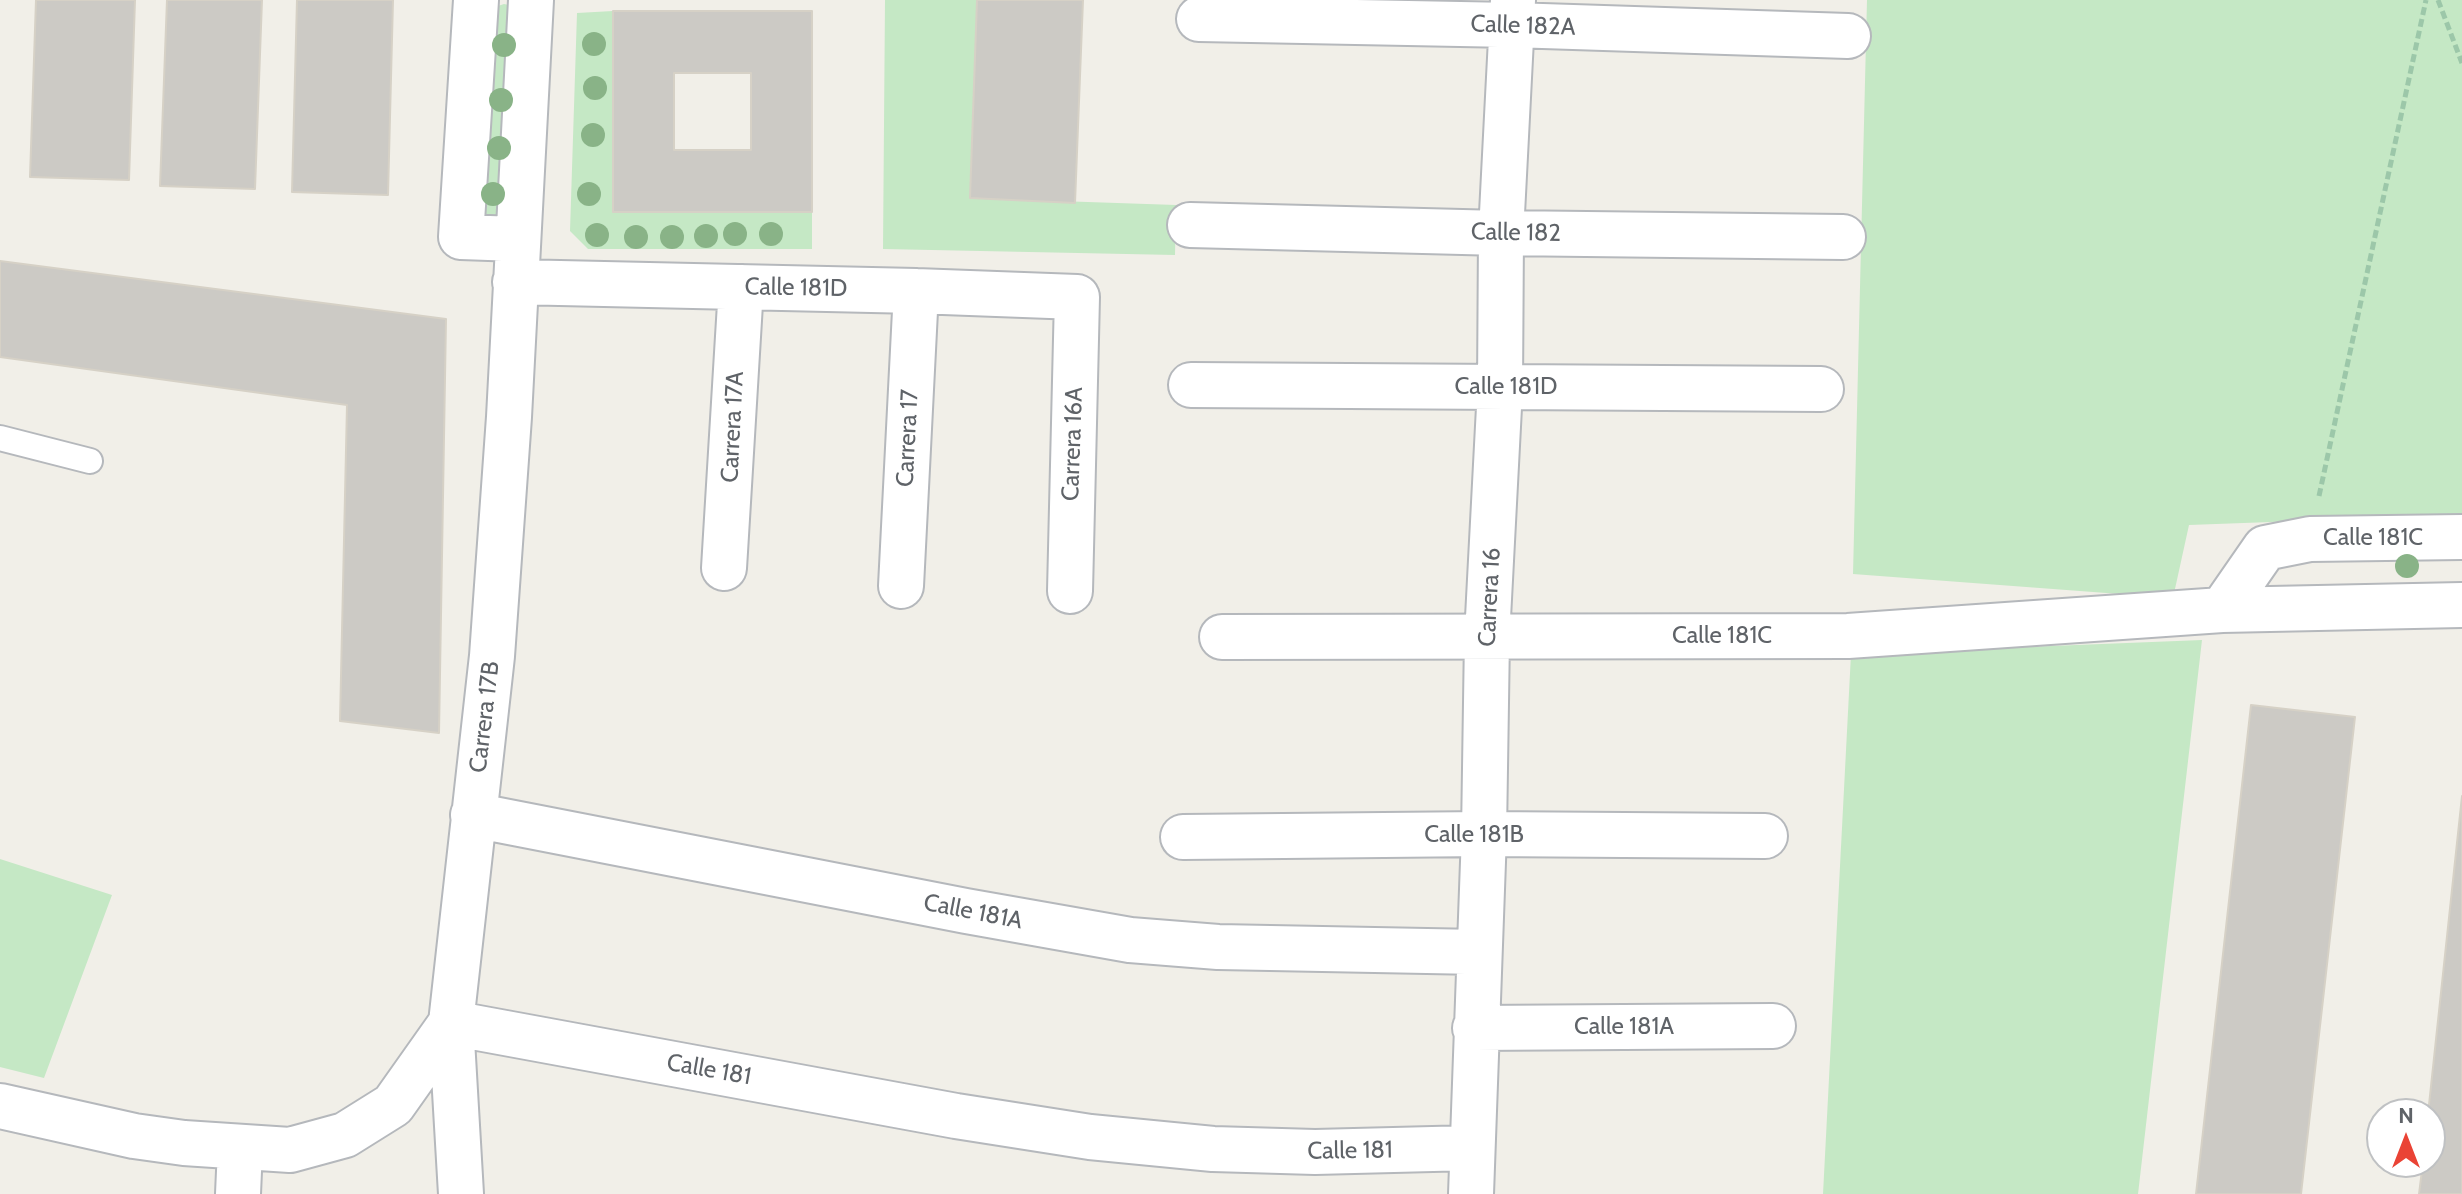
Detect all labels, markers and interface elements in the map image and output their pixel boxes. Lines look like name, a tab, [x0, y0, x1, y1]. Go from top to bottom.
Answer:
street label: Calle 182A	[1470, 10, 1576, 42]
street label: Calle 182	[1471, 218, 1561, 248]
street label: Calle 181D	[744, 273, 848, 303]
street label: Carrera 17A	[716, 371, 750, 483]
street label: Calle 181D	[1455, 373, 1557, 401]
street label: Carrera 16A	[1057, 387, 1089, 501]
street label: Carrera 17	[891, 388, 925, 488]
street label: Calle 181C	[2323, 524, 2423, 552]
street label: Carrera 16	[1473, 547, 1507, 647]
street label: Calle 181C	[1672, 622, 1772, 650]
street label: Carrera 17B	[464, 660, 506, 774]
street label: Calle 181B	[1424, 821, 1524, 849]
street label: Calle 181A	[921, 888, 1025, 936]
street label: Calle 181A	[1574, 1013, 1674, 1041]
street label: Calle 181	[664, 1048, 754, 1092]
north arrow	[2366, 1098, 2446, 1178]
text: N	[2398, 1102, 2414, 1129]
street label: Calle 181	[1307, 1136, 1393, 1166]

